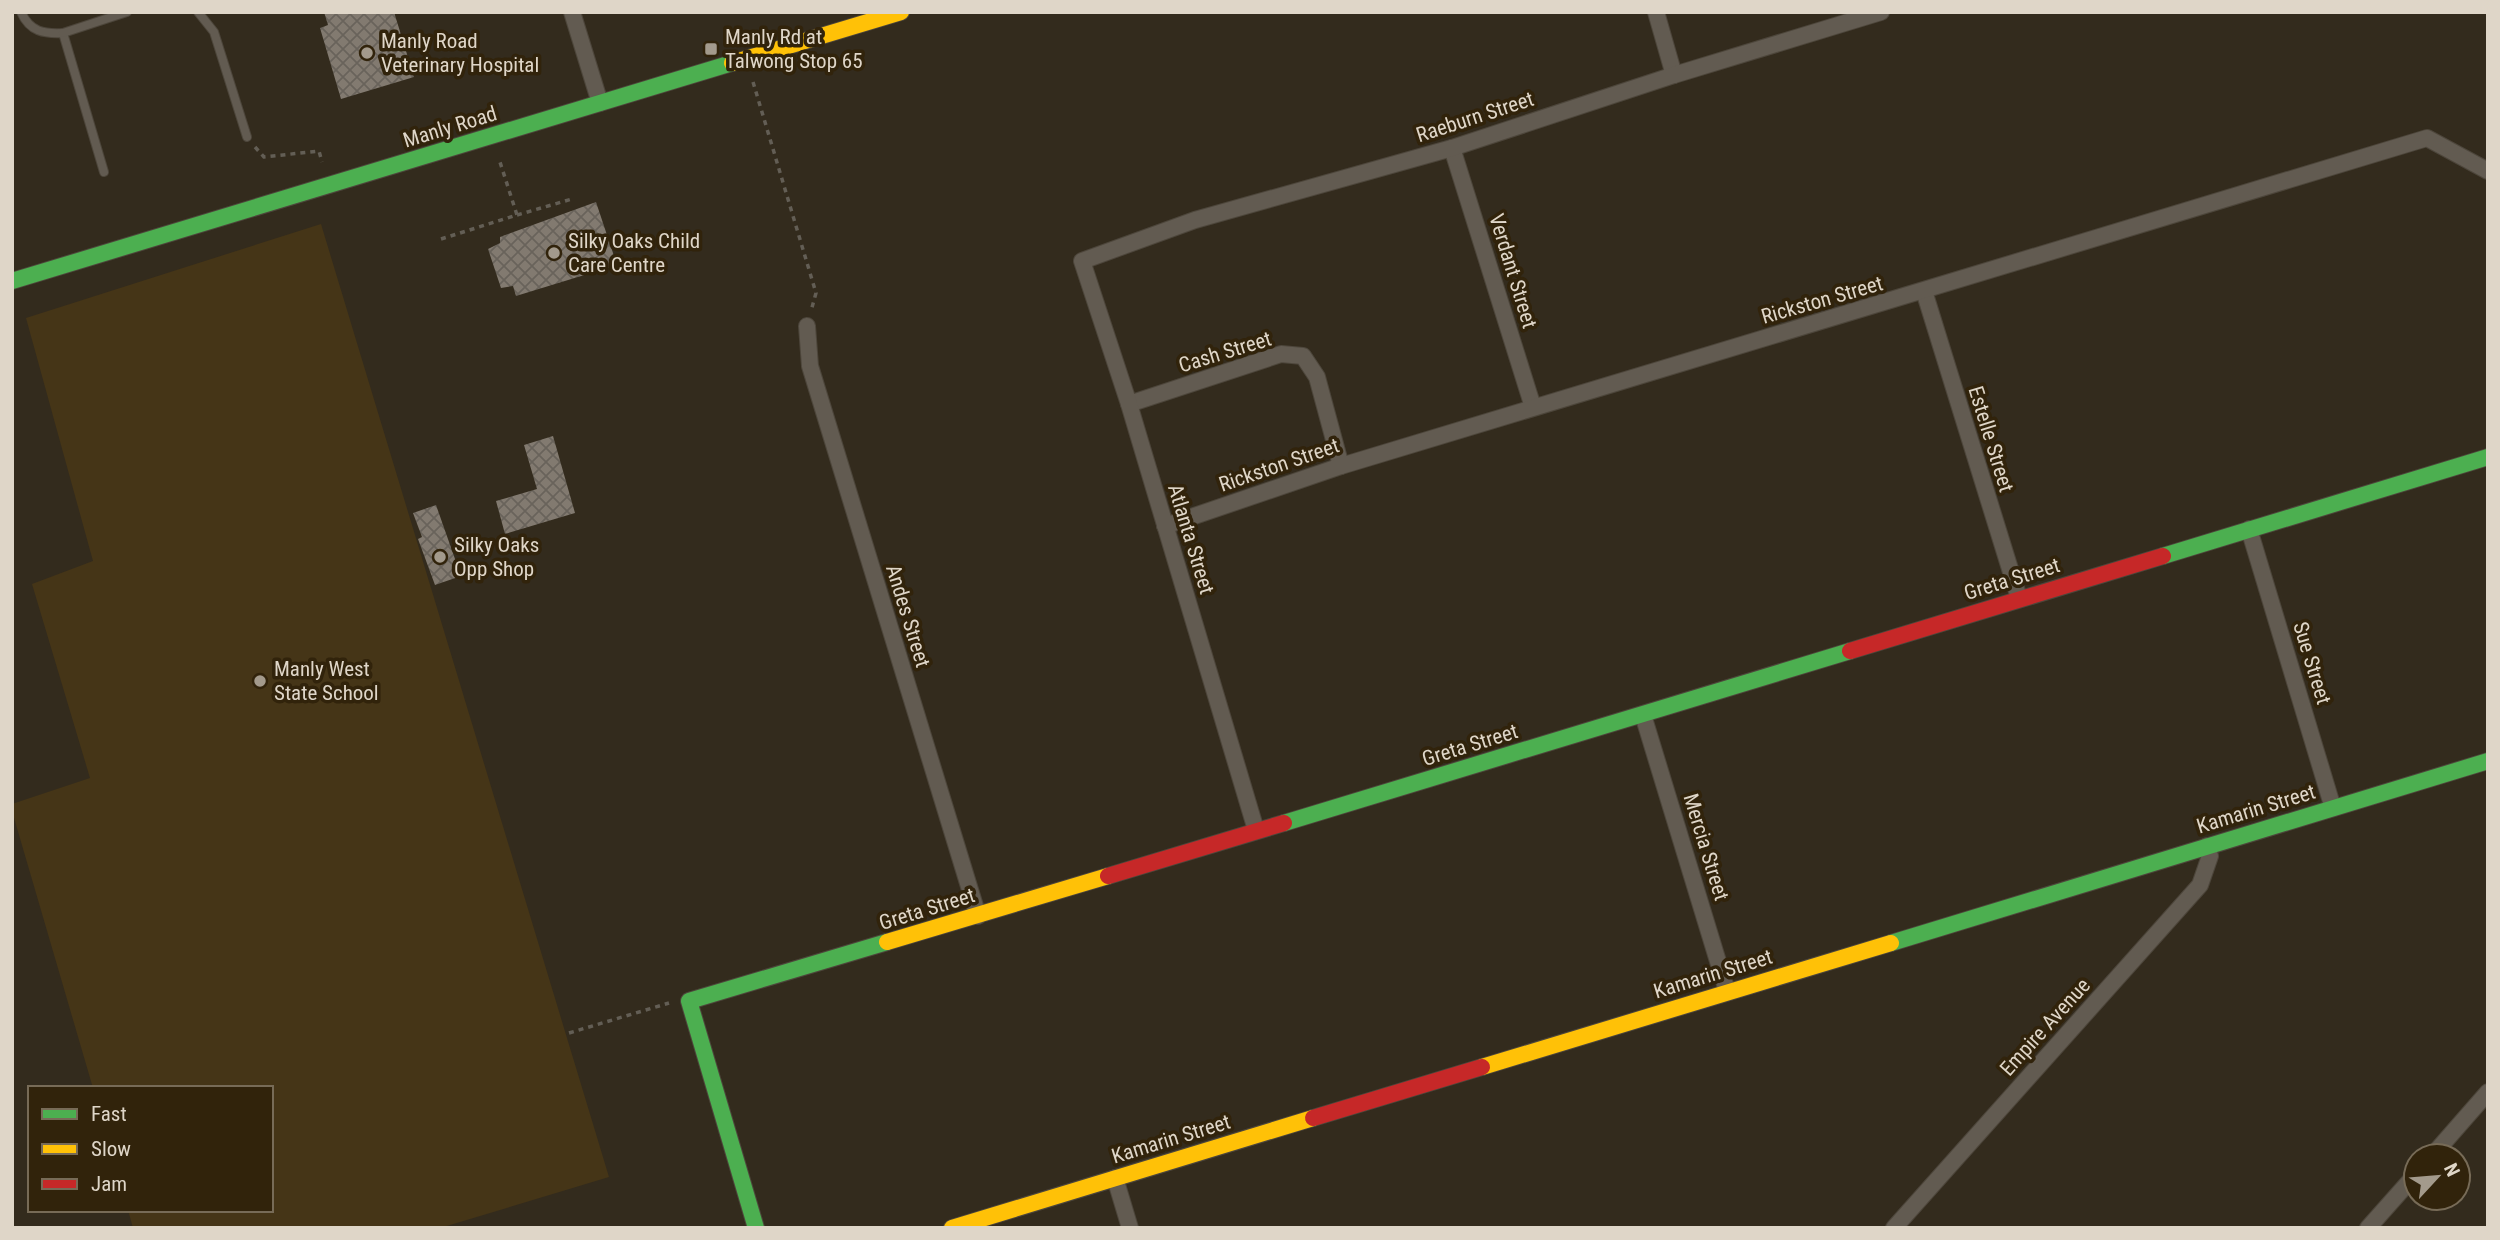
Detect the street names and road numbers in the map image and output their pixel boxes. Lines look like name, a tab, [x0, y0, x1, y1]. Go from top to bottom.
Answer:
street label: Raeburn Street	[1413, 87, 1537, 147]
street label: Manly Road	[400, 101, 500, 153]
street label: Verdant Street	[1484, 211, 1542, 331]
street label: Rickston Street	[1758, 271, 1886, 329]
street label: Cash Street	[1176, 327, 1274, 377]
street label: Estelle Street	[1964, 383, 2018, 495]
street label: Rickston Street	[1216, 433, 1342, 497]
street label: Atlanta Street	[1163, 481, 1219, 597]
street label: Greta Street	[1961, 553, 2063, 605]
street label: Andes Street	[881, 562, 935, 670]
street label: Sue Street	[2288, 619, 2336, 707]
street label: Greta Street	[1419, 719, 1521, 771]
street label: Kamarin Street	[2194, 780, 2318, 838]
street label: Mercia Street	[1678, 791, 1734, 903]
street label: Greta Street	[876, 883, 978, 935]
street label: Kamarin Street	[1651, 945, 1775, 1003]
street label: Empire Avenue	[1995, 973, 2095, 1081]
street label: Kamarin Street	[1109, 1110, 1233, 1168]

